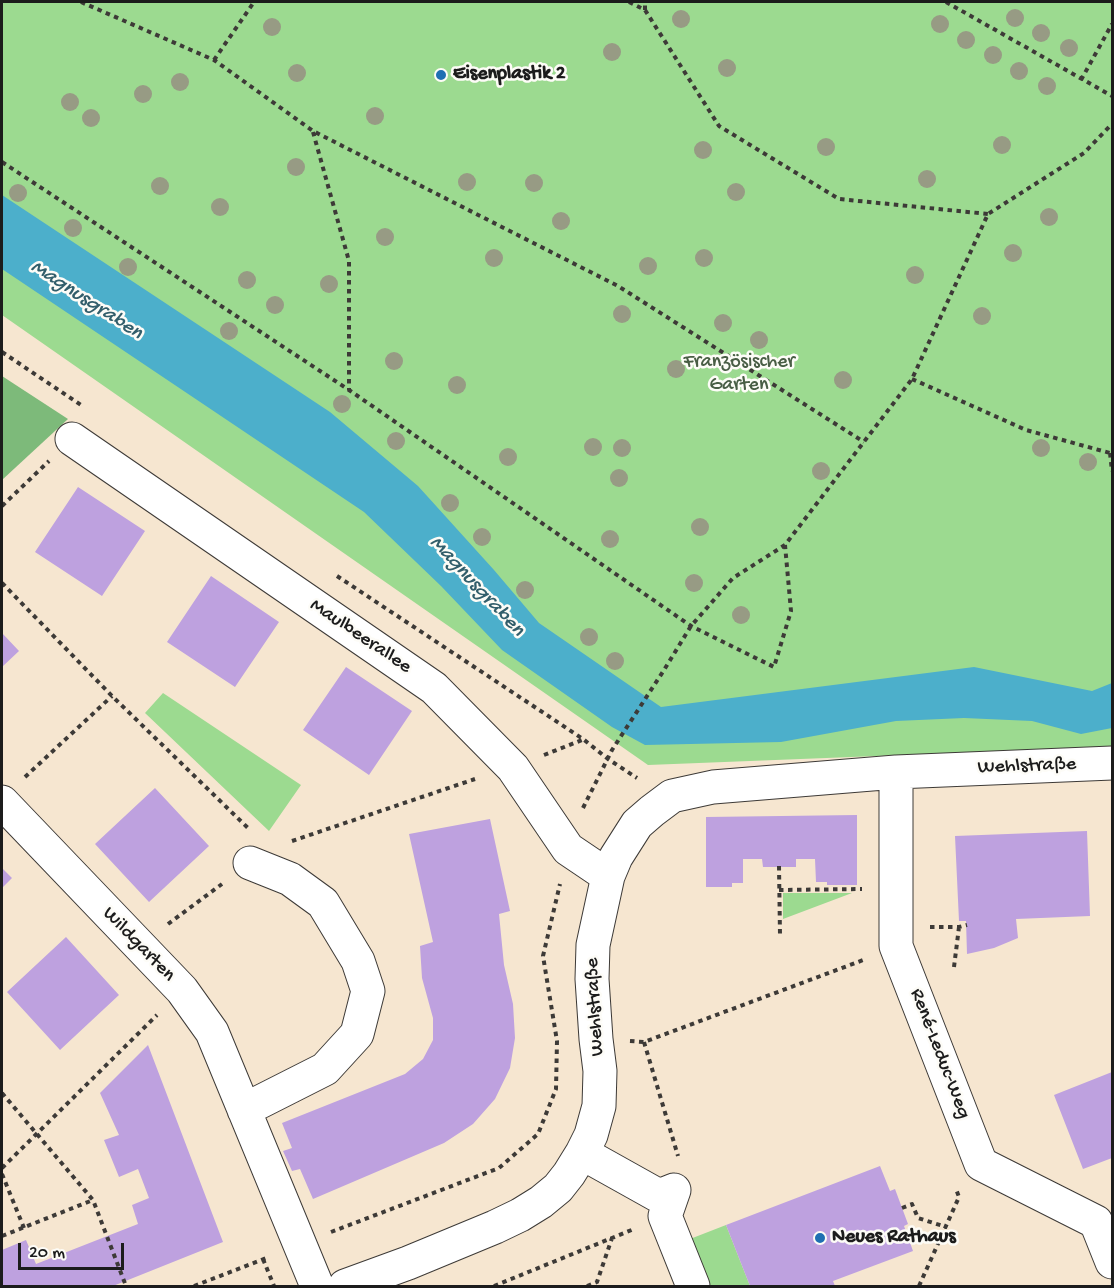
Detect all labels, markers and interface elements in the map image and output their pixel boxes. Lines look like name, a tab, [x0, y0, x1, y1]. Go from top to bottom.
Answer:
place label: Eisenplastik 2	[453, 63, 566, 87]
marker: Eisenplastik 2	[434, 68, 448, 82]
water label: Magnusgraben	[25, 255, 147, 347]
park label: Französischer Garten	[683, 351, 795, 398]
water label: Magnusgraben	[423, 531, 529, 643]
street label: Maulbeerallee	[305, 594, 415, 680]
street label: Wehlstraße	[977, 753, 1077, 781]
street label: Wildgarten	[96, 902, 180, 988]
street label: Wehlstraße	[581, 957, 611, 1057]
street label: René-Leduc-Weg	[903, 986, 975, 1122]
place label: Neues Rathaus	[832, 1226, 956, 1250]
scale bar	[21, 1231, 128, 1269]
marker: Neues Rathaus	[813, 1231, 827, 1245]
text: 20 m	[29, 1243, 65, 1264]

